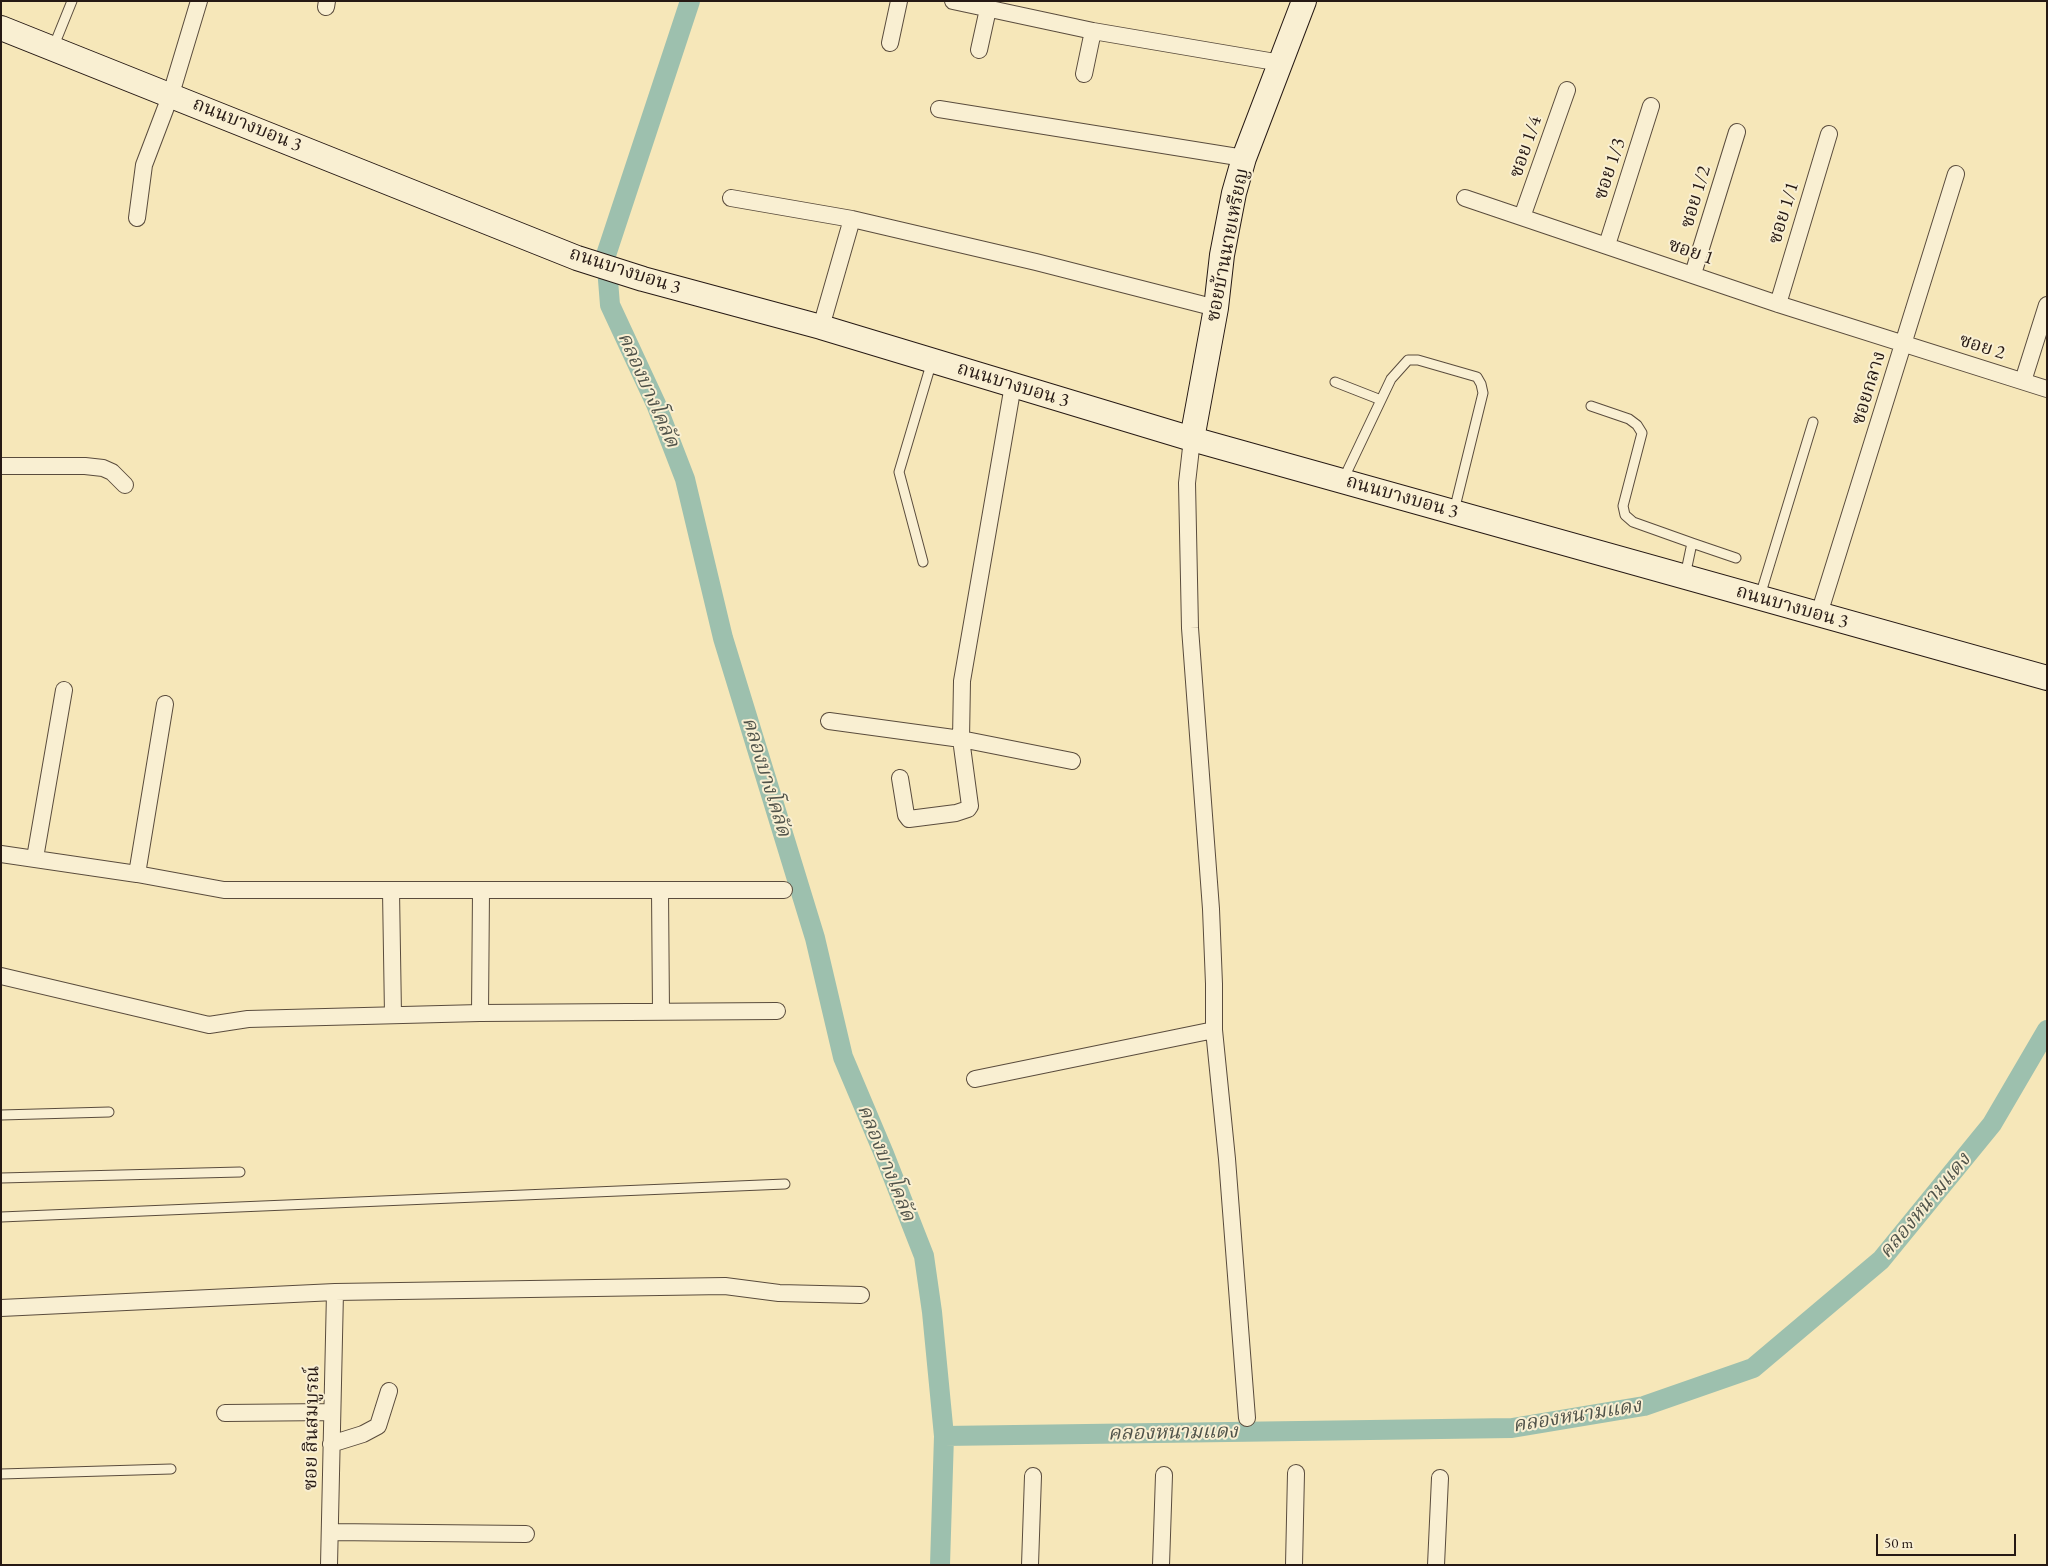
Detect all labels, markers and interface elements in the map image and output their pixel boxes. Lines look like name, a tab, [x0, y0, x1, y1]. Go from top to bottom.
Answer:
street label: ถนนบางบอน 3	[189, 93, 305, 157]
street label: ซอย 1/4	[1505, 113, 1547, 181]
street label: ซอย 1/3	[1589, 135, 1631, 203]
street label: ซอย 1/2	[1676, 163, 1716, 231]
street label: ซอยบ้านนายเหรียญ	[1202, 166, 1254, 324]
street label: ซอย 1/1	[1764, 179, 1804, 247]
street label: ซอย 1	[1665, 234, 1717, 270]
street label: ถนนบางบอน 3	[566, 242, 684, 300]
water label: คลองบางโคลัด	[612, 329, 684, 451]
street label: ซอย 2	[1956, 329, 2008, 365]
street label: ซอยกลาง	[1847, 348, 1891, 428]
street label: ถนนบางบอน 3	[954, 357, 1072, 413]
street label: ถนนบางบอน 3	[1343, 470, 1461, 524]
street label: ถนนบางบอน 3	[1733, 580, 1851, 634]
water label: คลองบางโคลัด	[736, 714, 796, 840]
water label: คลองบางโคลัด	[852, 1101, 920, 1225]
water label: คลองหนามแดง	[1874, 1149, 1976, 1263]
street label: ซอย สินสมบูรณ์	[300, 1365, 324, 1491]
water label: คลองหนามแดง	[1511, 1394, 1643, 1438]
water label: คลองหนามแดง	[1108, 1420, 1238, 1446]
scale bar	[1878, 1524, 2018, 1556]
text: 50 m	[1884, 1533, 1913, 1552]

